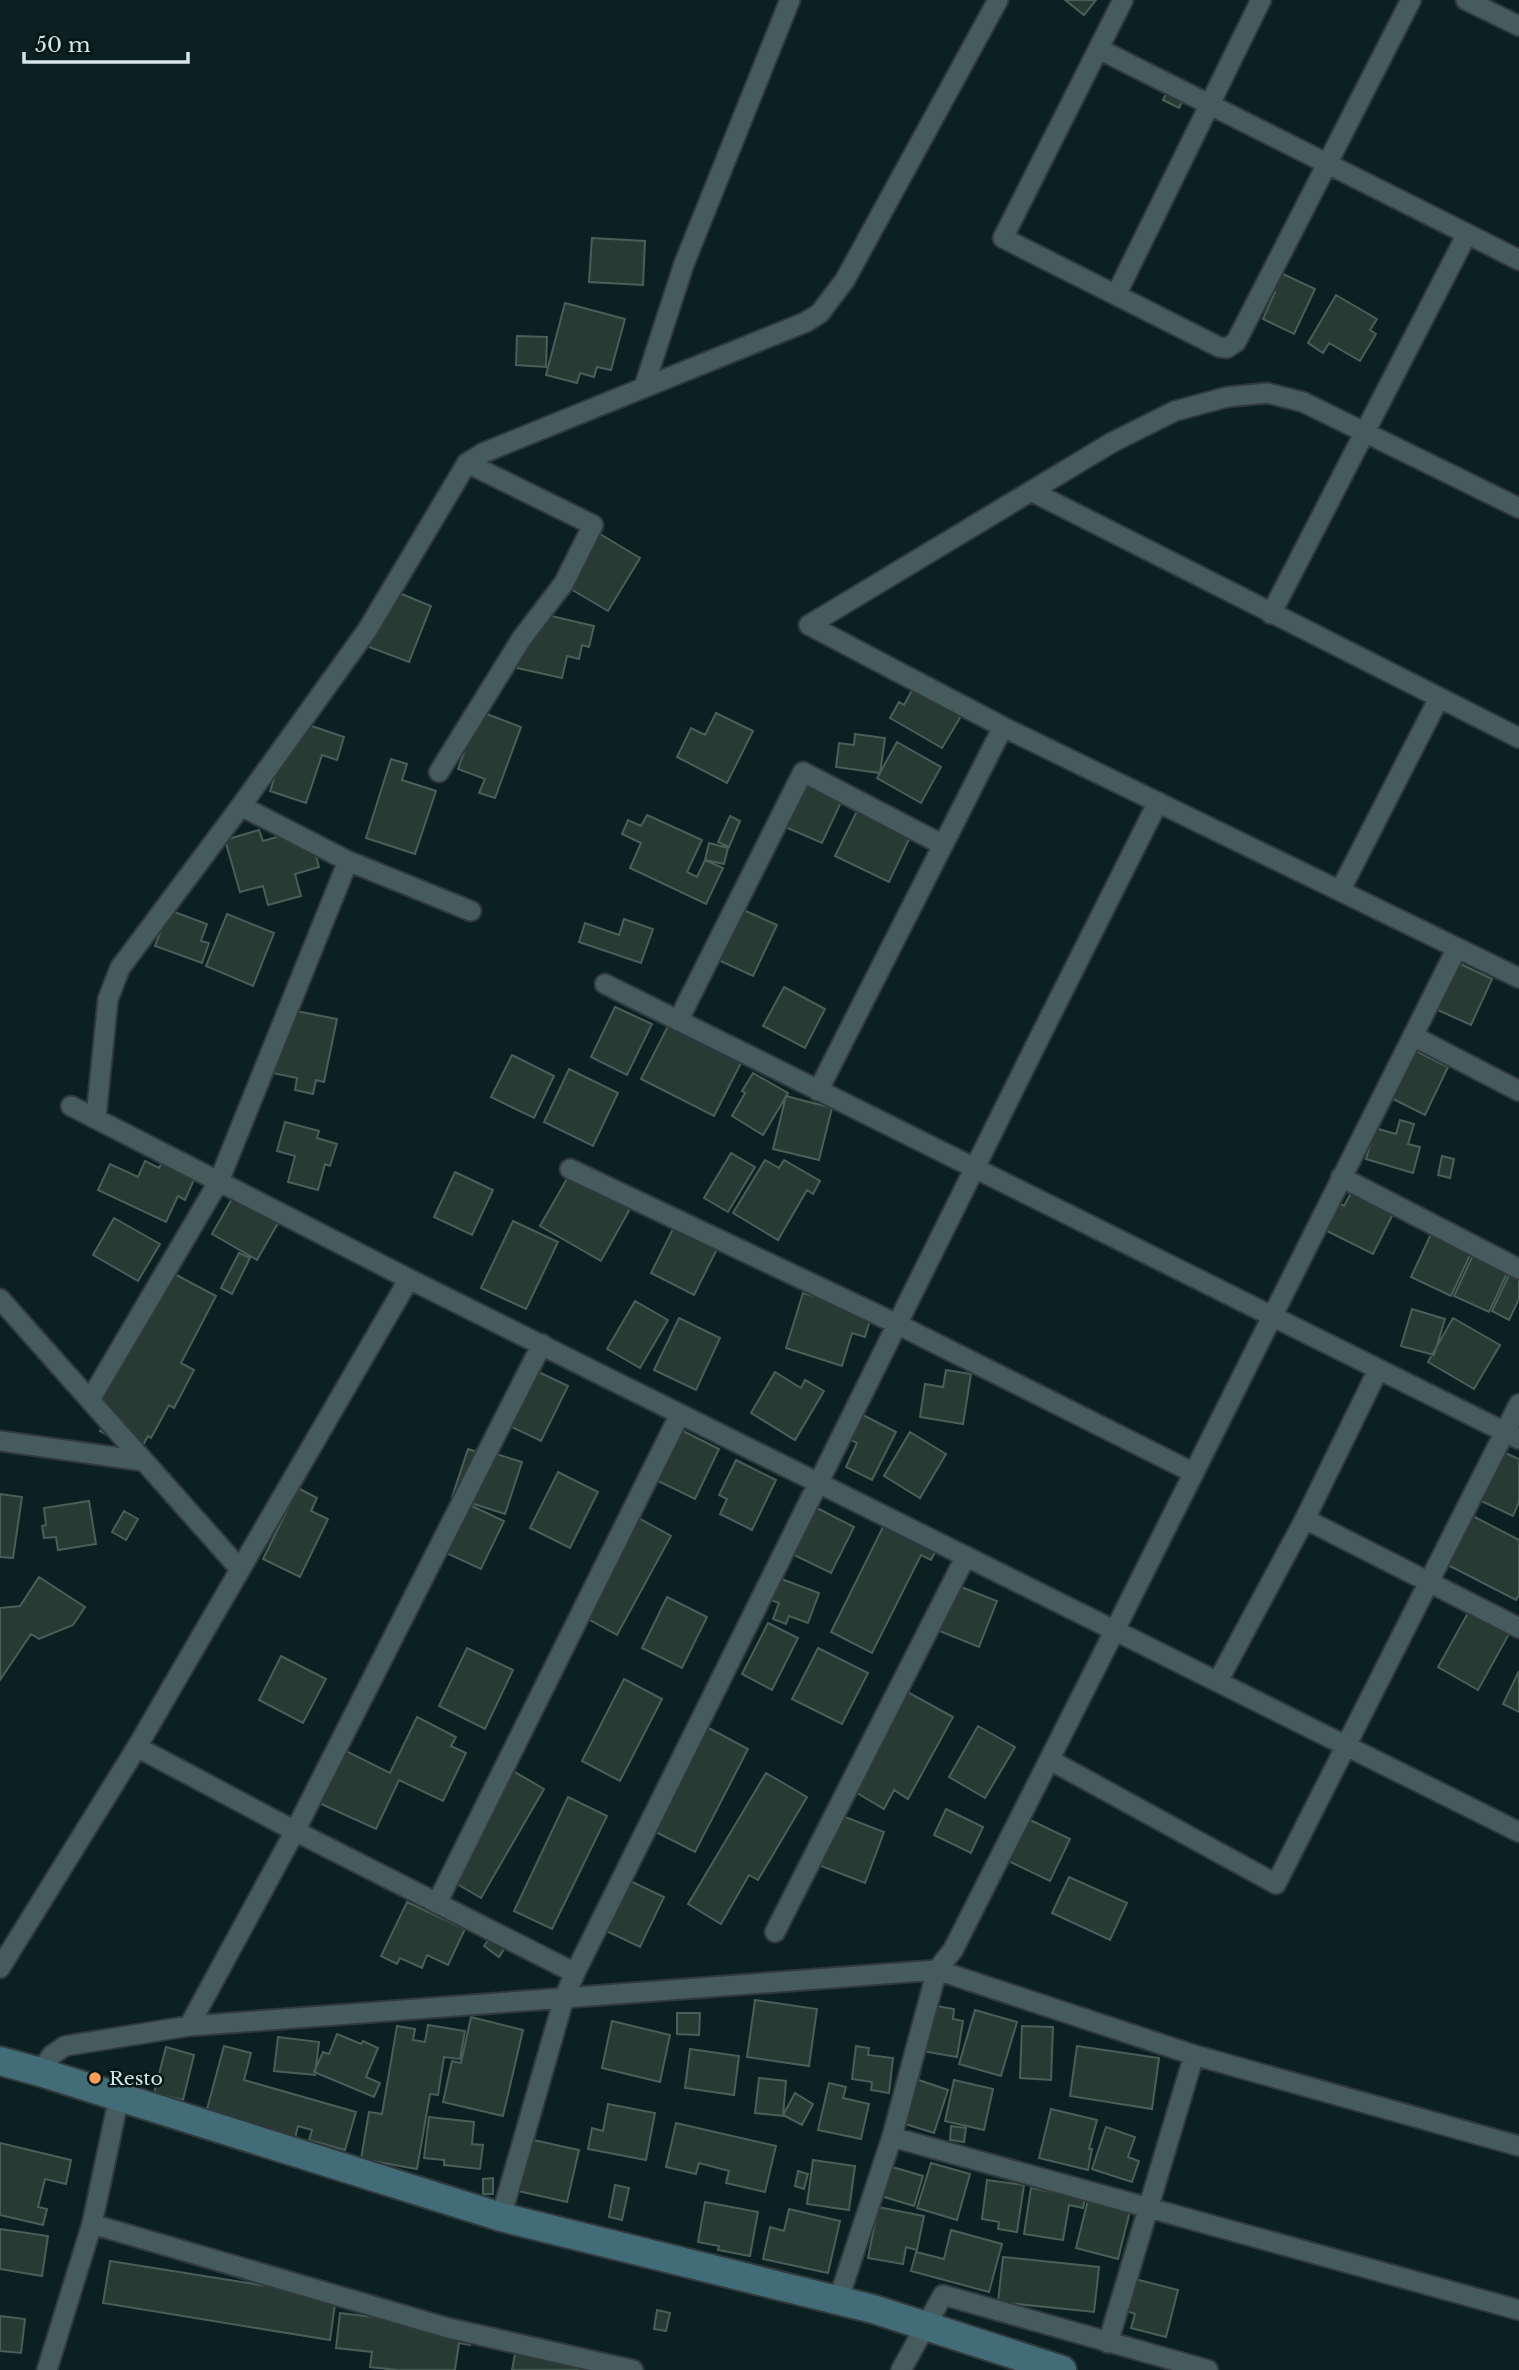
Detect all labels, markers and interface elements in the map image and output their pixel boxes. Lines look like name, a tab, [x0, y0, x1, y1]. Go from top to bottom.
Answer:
scale bar	[24, 21, 189, 65]
text: 50 m	[35, 32, 91, 58]
place label: Resto	[109, 2067, 163, 2090]
marker: Resto	[87, 2070, 103, 2086]

